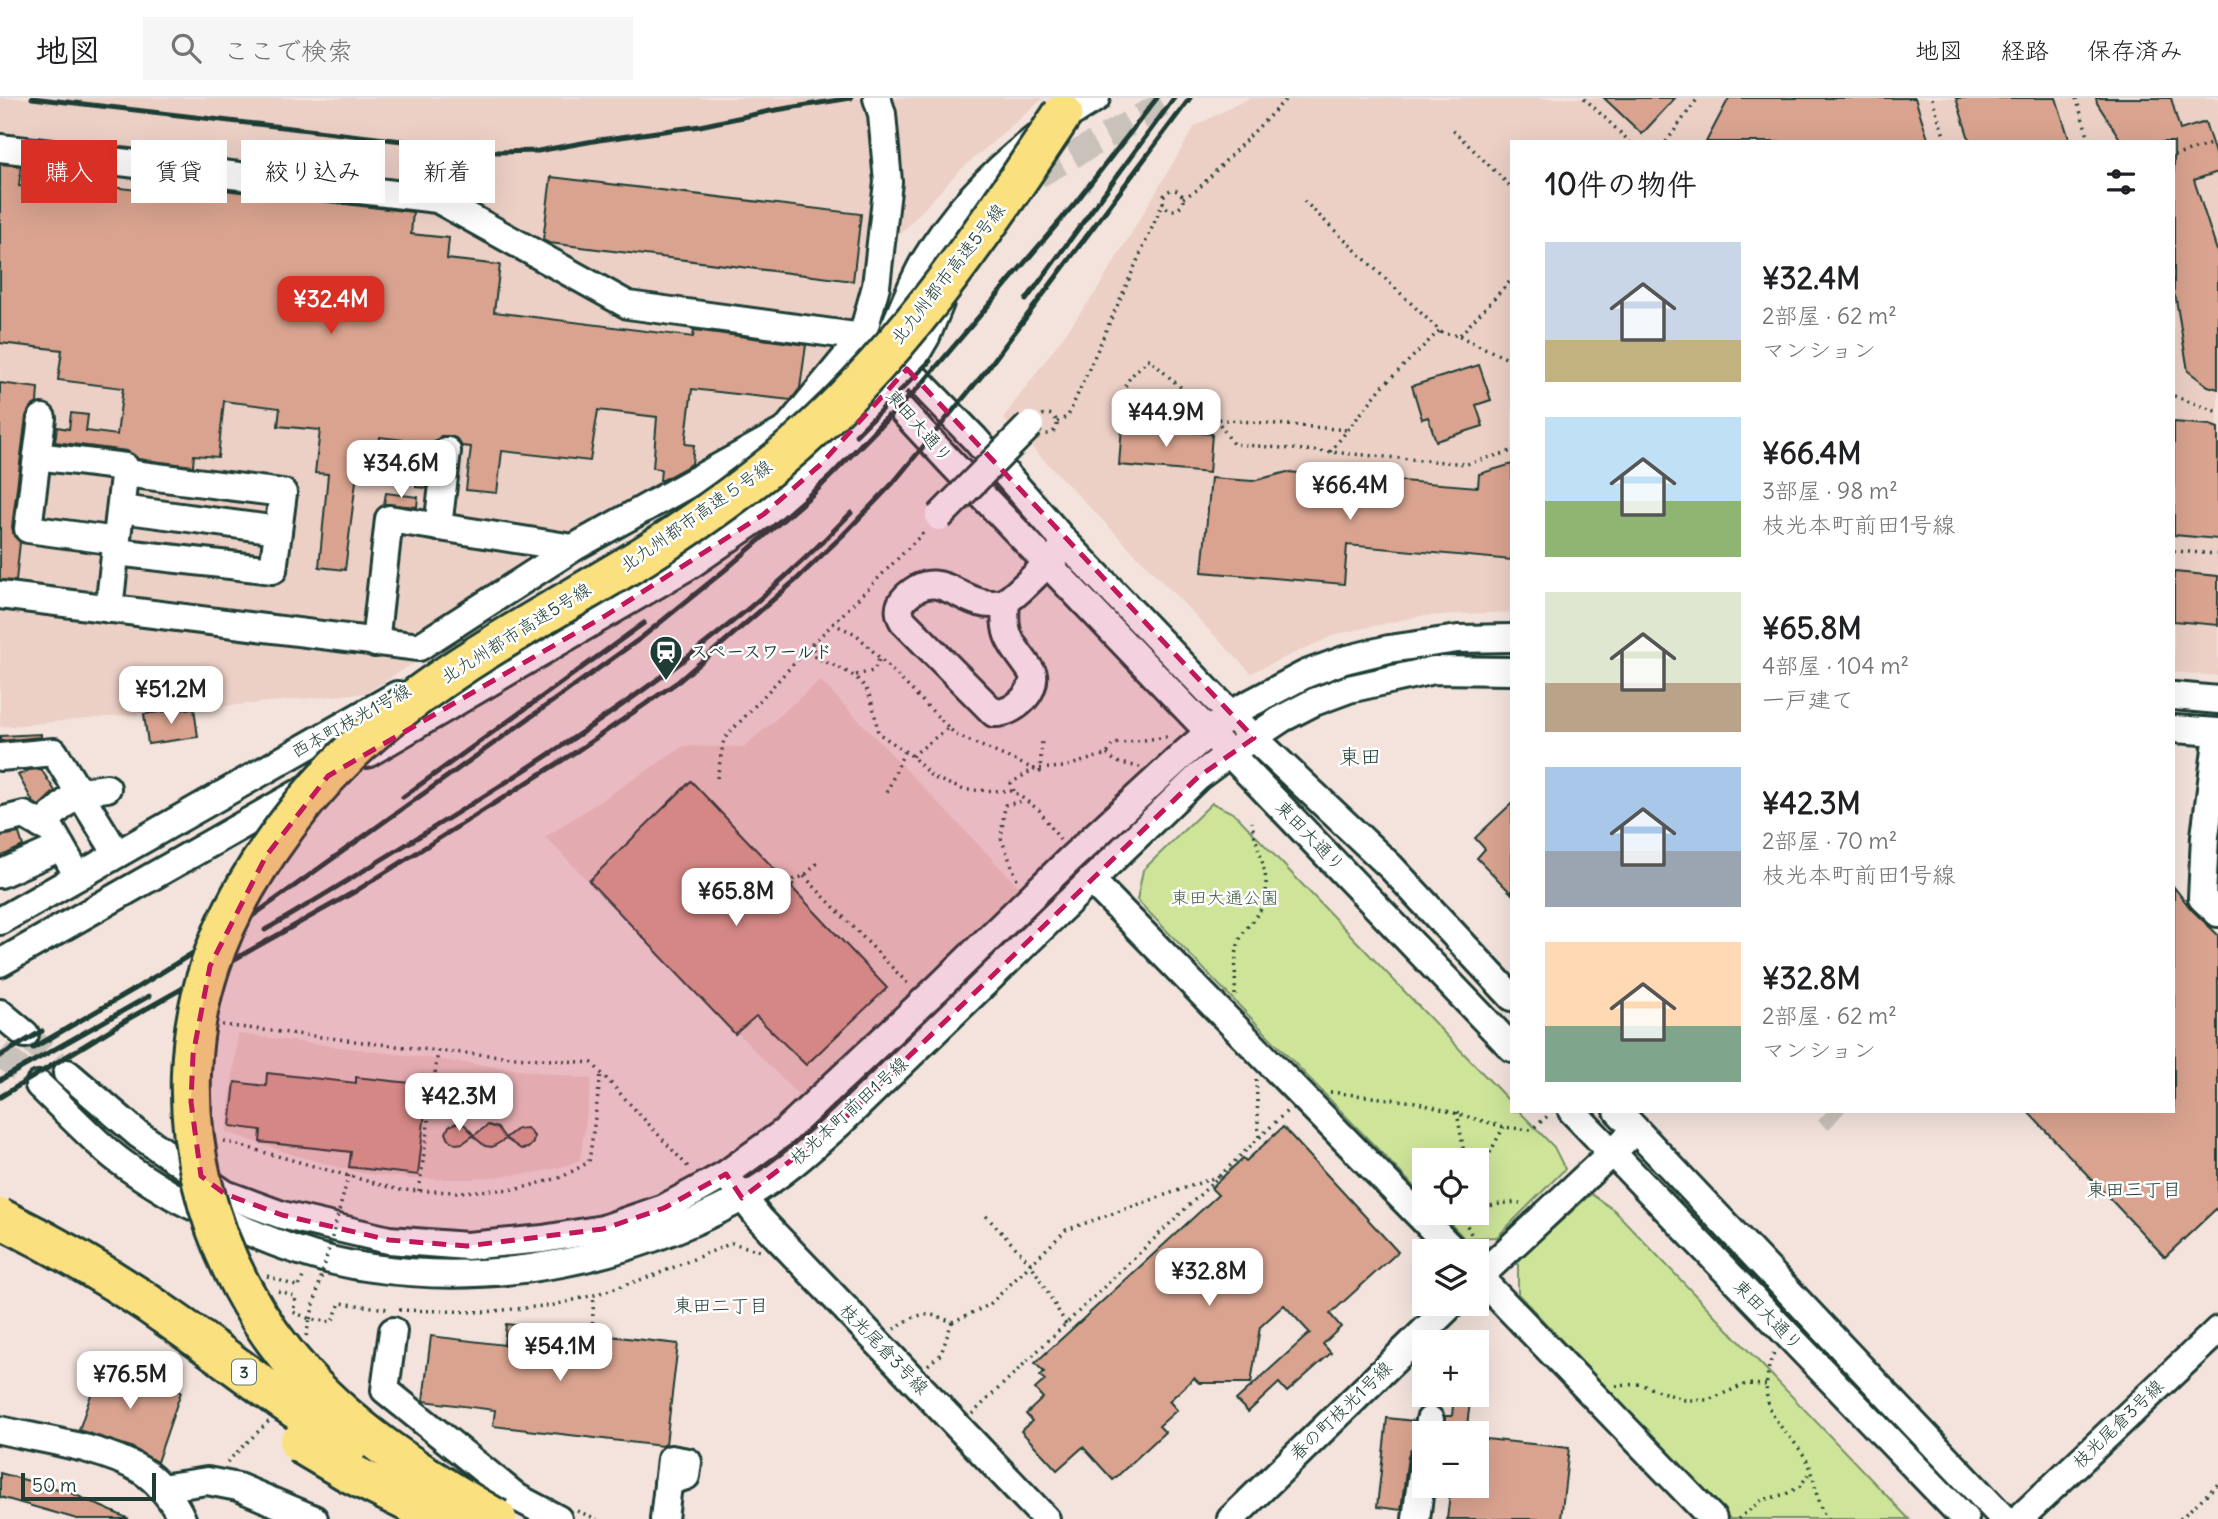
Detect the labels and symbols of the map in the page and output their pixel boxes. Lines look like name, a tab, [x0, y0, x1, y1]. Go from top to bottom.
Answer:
street label: 北九州都市高速5号線	[885, 199, 1010, 349]
pin: ¥32.4M	[274, 276, 388, 336]
street label: 東田大通り	[881, 384, 958, 467]
pin: ¥44.9M	[1109, 390, 1223, 449]
pin: ¥34.6M	[344, 440, 458, 500]
street label: 北九州都市高速５号線	[615, 455, 776, 577]
pin: ¥66.4M	[1293, 462, 1407, 522]
street label: 北九州都市高速5号線	[437, 577, 595, 688]
station icon: スペースワールド	[647, 633, 685, 682]
place label: スペースワールド	[690, 640, 832, 663]
pin: ¥51.2M	[114, 666, 228, 726]
street label: 西本町枝光1号線	[287, 678, 415, 763]
district label: 東田	[1339, 743, 1381, 770]
street label: 東田大通り	[1271, 795, 1350, 876]
pin: ¥65.8M	[679, 868, 793, 928]
park label: 東田大通公園	[1171, 886, 1279, 909]
street label: 枝光本町前田1号線	[785, 1052, 913, 1170]
pin: ¥42.3M	[402, 1074, 516, 1133]
district label: 東田三丁目	[2086, 1177, 2182, 1201]
pin: ¥32.8M	[1152, 1248, 1266, 1308]
street label: 東田大通り	[1729, 1274, 1808, 1355]
district label: 東田二丁目	[673, 1293, 769, 1317]
street label: 枝光尾倉3号線	[835, 1298, 934, 1399]
pin: ¥54.1M	[503, 1324, 617, 1383]
pin: ¥76.5M	[73, 1352, 187, 1411]
street label: 春の町枝光1号線	[1285, 1356, 1397, 1465]
road number: 3	[232, 1360, 256, 1384]
street label: 枝光尾倉3号線	[2067, 1374, 2168, 1473]
scale bar	[21, 1470, 156, 1502]

